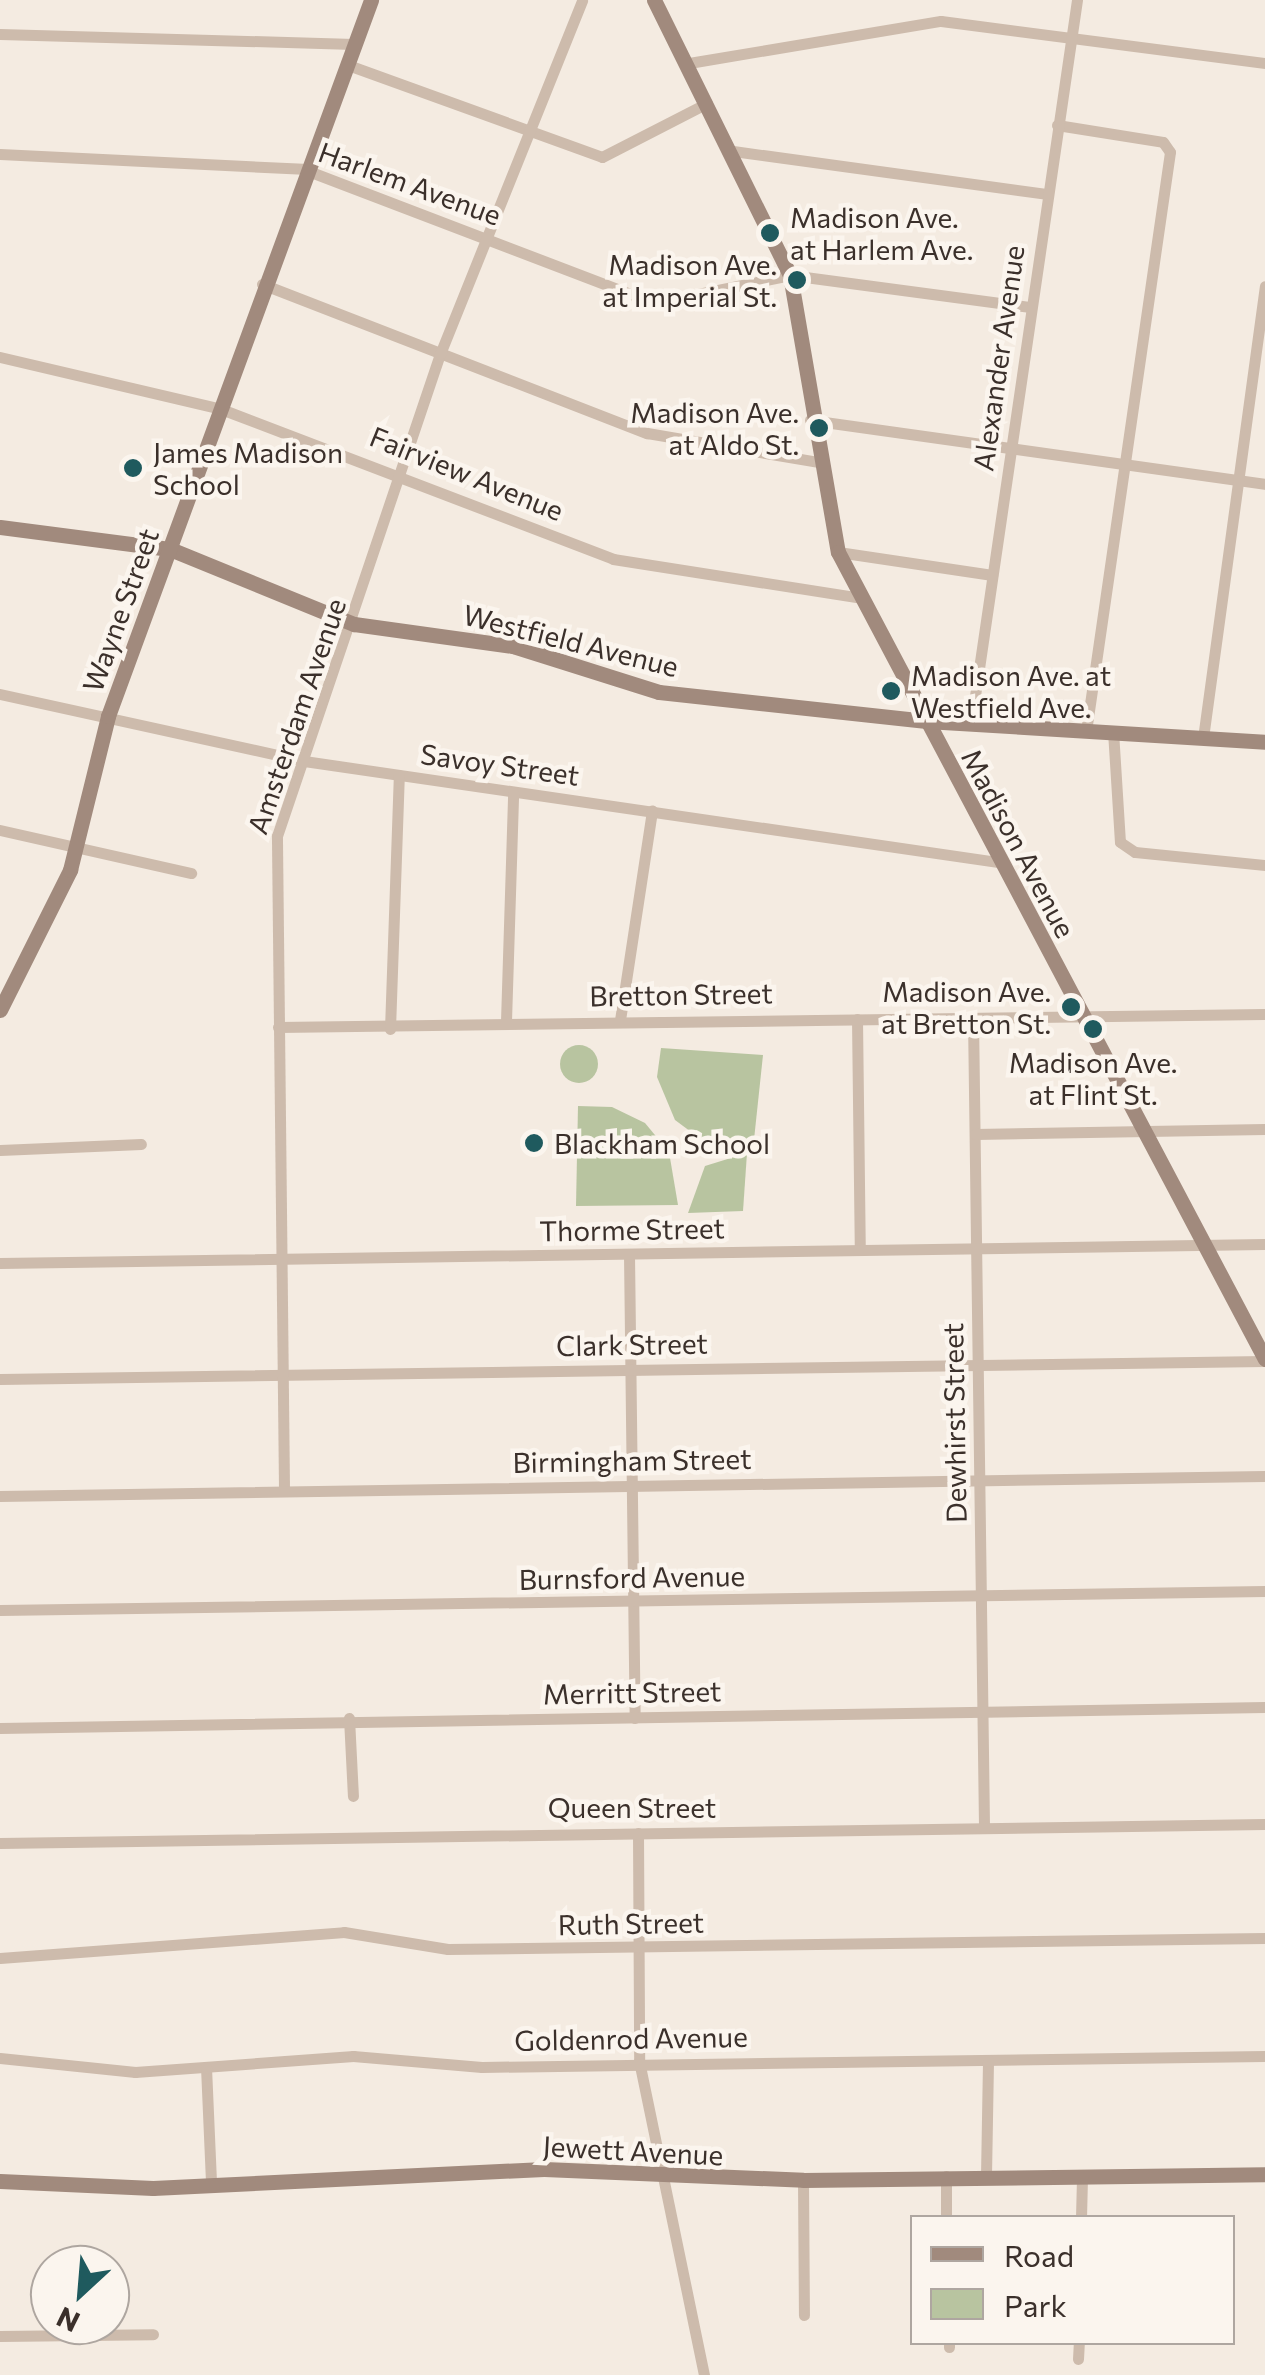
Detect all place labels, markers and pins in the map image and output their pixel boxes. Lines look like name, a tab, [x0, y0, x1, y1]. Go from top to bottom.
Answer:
place label: Madison Ave. at Harlem Ave.	[790, 200, 973, 266]
marker: Madison Ave. at Harlem Ave.	[759, 222, 781, 244]
place label: Madison Ave. at Imperial St.	[602, 247, 777, 313]
marker: Madison Ave. at Imperial St.	[786, 269, 808, 291]
place label: Madison Ave. at Aldo St.	[630, 395, 799, 461]
marker: Madison Ave. at Aldo St.	[808, 417, 830, 439]
place label: James Madison School	[153, 435, 343, 501]
marker: James Madison School	[122, 457, 144, 479]
place label: Madison Ave. at Westfield Ave.	[911, 658, 1111, 724]
marker: Madison Ave. at Westfield Ave.	[880, 680, 902, 702]
place label: Madison Ave. at Bretton St.	[881, 974, 1051, 1040]
marker: Madison Ave. at Bretton St.	[1060, 996, 1082, 1018]
marker: Madison Ave. at Flint St.	[1082, 1018, 1104, 1040]
place label: Madison Ave. at Flint St.	[1009, 1045, 1177, 1111]
place label: Blackham School	[554, 1126, 770, 1160]
marker: Blackham School	[523, 1132, 545, 1154]

